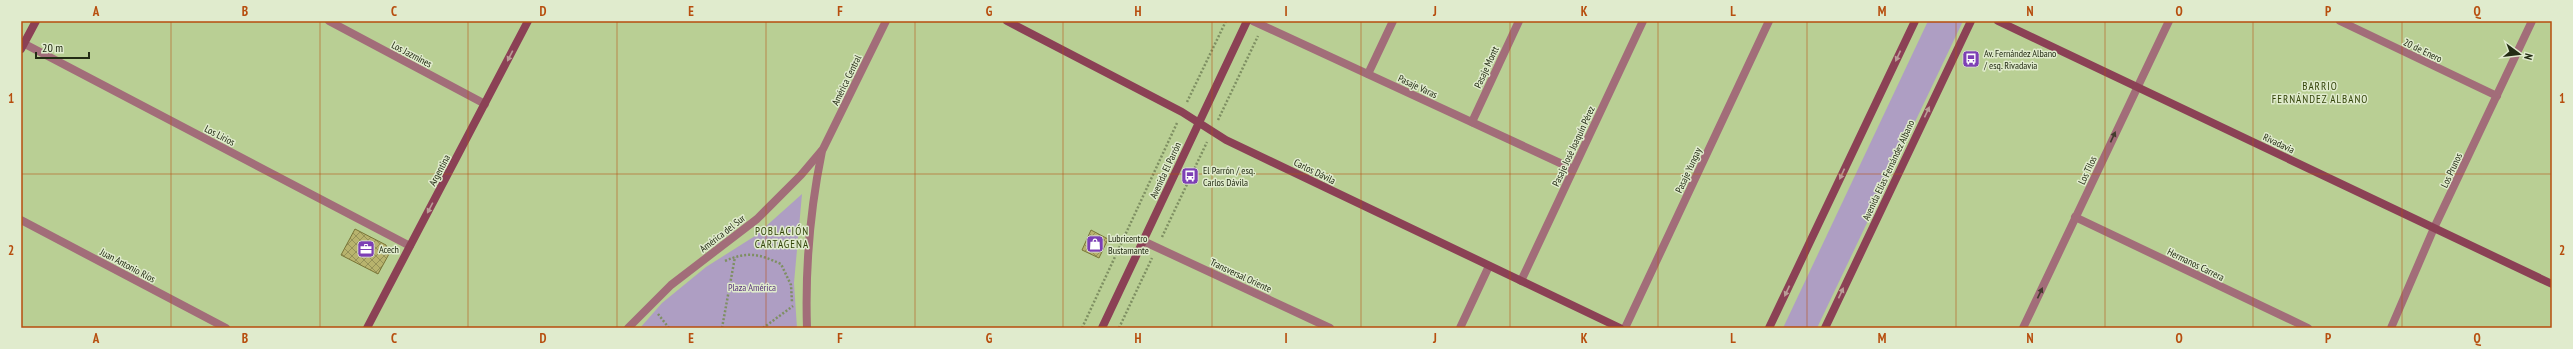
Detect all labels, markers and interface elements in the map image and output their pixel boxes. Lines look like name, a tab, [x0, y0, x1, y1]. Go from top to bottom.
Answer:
text: A	[92, 3, 100, 20]
text: B	[242, 3, 248, 20]
text: C	[391, 3, 397, 20]
text: D	[540, 3, 547, 20]
text: E	[688, 3, 694, 20]
text: F	[837, 3, 843, 20]
text: G	[986, 3, 993, 20]
text: H	[1135, 3, 1142, 20]
text: I	[1284, 3, 1288, 20]
text: J	[1432, 3, 1437, 20]
text: K	[1581, 3, 1588, 20]
text: L	[1730, 3, 1736, 20]
text: M	[1878, 3, 1887, 20]
text: N	[2026, 3, 2034, 20]
text: O	[2175, 3, 2183, 20]
text: P	[2325, 3, 2331, 20]
text: Q	[2473, 3, 2481, 20]
scale bar	[36, 34, 89, 60]
north arrow	[2499, 34, 2539, 74]
street label: 20 de Enero	[2401, 35, 2444, 65]
street label: Los Jazmines	[389, 38, 435, 71]
text: 20 m	[42, 40, 63, 55]
street label: Pasaje Montt	[1471, 44, 1502, 90]
place label: Av. Fernández Albano / esq. Rivadavia	[1983, 47, 2056, 72]
bus stop icon: Av. Fernández Albano / esq. Rivadavia	[1961, 49, 1981, 69]
one-way arrow	[507, 50, 514, 61]
one-way arrow	[1895, 51, 1901, 62]
street label: América Central	[829, 52, 865, 108]
text: N	[2521, 52, 2536, 61]
street label: Pasaje Varas	[1396, 72, 1440, 102]
district label: BARRIO FERNÁNDEZ ALBANO	[2272, 79, 2368, 106]
text: 1	[8, 90, 14, 107]
text: 1	[2559, 90, 2565, 107]
street label: Pasaje José Joaquín Pérez	[1549, 104, 1598, 188]
one-way arrow	[1924, 106, 1930, 118]
street label: Avenida Elías Fernández Albano	[1859, 118, 1917, 222]
street label: Los Lirios	[202, 122, 238, 149]
street label: Rivadavia	[2261, 131, 2297, 156]
one-way arrow	[2110, 132, 2116, 143]
street label: Avenida El Parrón	[1147, 140, 1184, 200]
street label: Pasaje Yungay	[1672, 145, 1705, 195]
street label: Los Prunos	[2438, 150, 2465, 190]
street label: Argentina	[426, 152, 453, 188]
street label: Los Tilos	[2075, 153, 2100, 187]
street label: Carlos Dávila	[1292, 156, 1338, 187]
place label: El Parrón / esq. Carlos Dávila	[1203, 164, 1255, 189]
bus stop icon: El Parrón / esq. Carlos Dávila	[1180, 166, 1200, 186]
one-way arrow	[1839, 168, 1845, 179]
one-way arrow	[427, 202, 434, 214]
street label: América del Sur	[697, 211, 748, 255]
district label: POBLACIÓN CARTAGENA	[755, 224, 809, 251]
place label: Lubricentro Bustamante	[1108, 232, 1149, 257]
shop icon: Lubricentro Bustamante	[1085, 234, 1105, 254]
office icon: Acech	[356, 239, 376, 259]
text: 2	[8, 242, 14, 259]
text: 2	[2559, 242, 2565, 259]
place label: Acech	[379, 243, 399, 256]
street label: Juan Antonio Ríos	[97, 245, 158, 286]
street label: Hermanos Carrera	[2165, 245, 2226, 284]
street label: Transversal Oriente	[1208, 256, 1274, 295]
park label: Plaza América	[728, 281, 776, 294]
one-way arrow	[1783, 285, 1790, 297]
one-way arrow	[1838, 287, 1844, 298]
one-way arrow	[2037, 287, 2043, 298]
text: A	[92, 330, 100, 347]
text: B	[242, 330, 248, 347]
text: C	[391, 330, 397, 347]
text: D	[540, 330, 547, 347]
text: E	[688, 330, 694, 347]
text: F	[837, 330, 843, 347]
text: G	[986, 330, 993, 347]
text: H	[1135, 330, 1142, 347]
text: I	[1284, 330, 1288, 347]
text: J	[1432, 330, 1437, 347]
text: K	[1581, 330, 1588, 347]
text: L	[1730, 330, 1736, 347]
text: M	[1878, 330, 1887, 347]
text: N	[2026, 330, 2034, 347]
text: O	[2175, 330, 2183, 347]
text: P	[2325, 330, 2331, 347]
text: Q	[2473, 330, 2481, 347]

